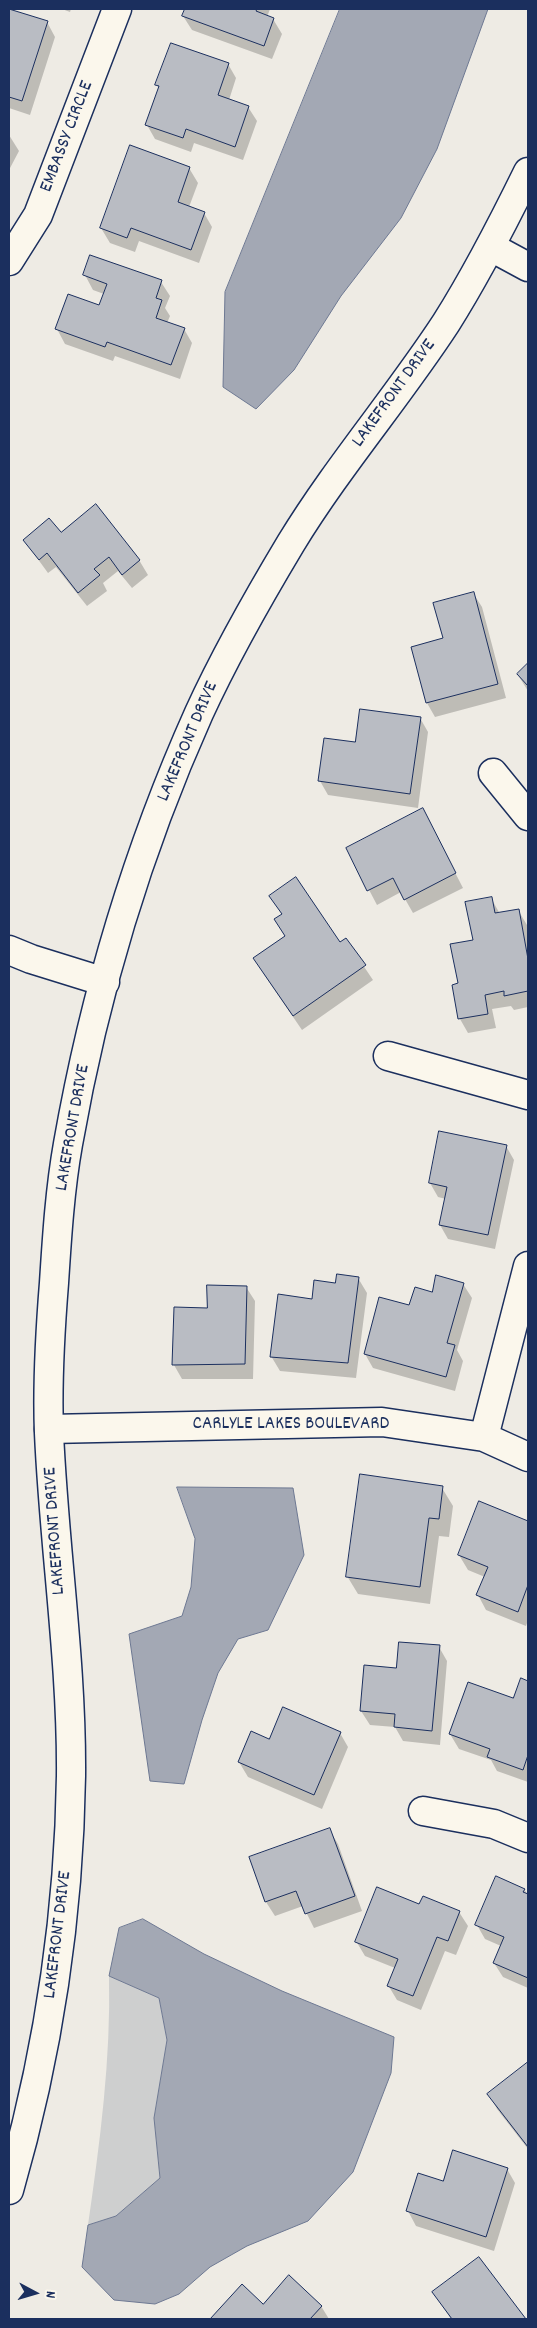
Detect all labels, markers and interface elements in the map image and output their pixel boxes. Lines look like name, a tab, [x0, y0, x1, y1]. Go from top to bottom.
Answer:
street label: EMBASSY CIRCLE	[36, 78, 100, 196]
street label: LAKEFRONT DRIVE	[348, 335, 442, 453]
street label: LAKEFRONT DRIVE	[153, 679, 225, 805]
street label: LAKEFRONT DRIVE	[52, 1063, 96, 1193]
street label: CARLYLE LAKES BOULEVARD	[193, 1414, 389, 1436]
street label: LAKEFRONT DRIVE	[40, 1466, 72, 1596]
street label: LAKEFRONT DRIVE	[40, 1870, 78, 2000]
north arrow	[10, 2268, 60, 2318]
text: N	[40, 2290, 60, 2299]

